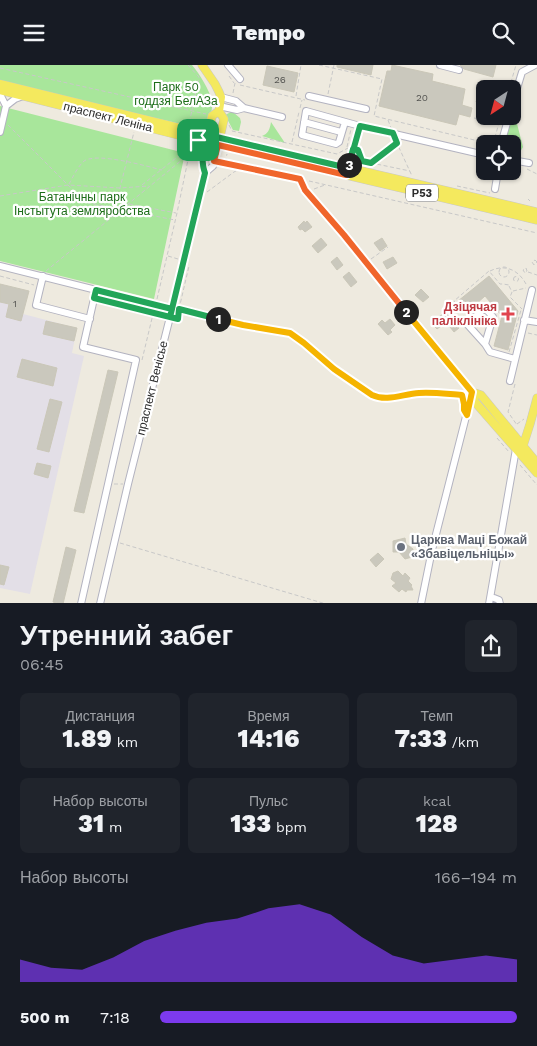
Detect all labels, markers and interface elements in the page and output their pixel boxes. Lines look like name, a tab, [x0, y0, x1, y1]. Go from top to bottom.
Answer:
icon: menu	[20, 19, 48, 47]
icon: search	[489, 19, 517, 47]
text: Tempo	[232, 20, 305, 45]
house number: 26	[274, 74, 286, 85]
park label: Парк 50 годдзя БелАЗа	[134, 80, 218, 108]
north arrow	[476, 80, 521, 125]
map controls	[476, 80, 521, 180]
house number: 20	[416, 92, 428, 103]
street label: праспект Леніна	[62, 99, 154, 135]
pin	[177, 119, 219, 161]
icon: arrive	[184, 126, 212, 154]
button: locate	[476, 135, 521, 180]
pin: 3	[336, 153, 362, 177]
text: 3	[345, 157, 354, 173]
road number: Р53	[406, 185, 438, 201]
park label: Батанічны парк Інстытута земляробства	[14, 190, 150, 218]
house number: 1	[13, 298, 17, 309]
pin: 2	[394, 299, 418, 325]
place label: Дзіцячая паліклініка	[432, 300, 497, 328]
text: 2	[402, 304, 411, 320]
pin: 1	[206, 307, 230, 331]
marker: Дзіцячая паліклініка	[501, 307, 515, 321]
text: 1	[215, 311, 222, 327]
street label: праспект Венісье	[133, 339, 171, 437]
place label: Царква Маці Божай «Збавіцельніцы»	[411, 533, 527, 561]
marker: Царква Маці Божай «Збавіцельніцы»	[395, 541, 407, 553]
text: Утренний забег	[20, 619, 233, 652]
button: share	[465, 620, 517, 672]
text: 06:45	[20, 655, 64, 674]
text: Дистанция	[65, 708, 135, 724]
text: Время	[247, 708, 290, 724]
text: Темп	[420, 708, 453, 724]
text: 1.89	[62, 724, 112, 753]
text: 14:16	[238, 724, 299, 753]
text: 7:33	[394, 724, 447, 753]
text: km	[112, 734, 138, 750]
text: /km	[447, 734, 479, 750]
text: Набор высоты	[53, 793, 148, 809]
text: Пульс	[249, 793, 288, 809]
text: kcal	[423, 793, 451, 809]
text: 31	[78, 809, 104, 838]
text: 133	[230, 809, 271, 838]
text: 128	[416, 809, 458, 838]
text: m	[104, 819, 122, 835]
text: bpm	[271, 819, 307, 835]
text: Набор высоты	[20, 868, 128, 887]
text: 166–194 m	[435, 868, 517, 887]
text: 500 m	[20, 1008, 70, 1027]
text: 7:18	[100, 1008, 130, 1027]

